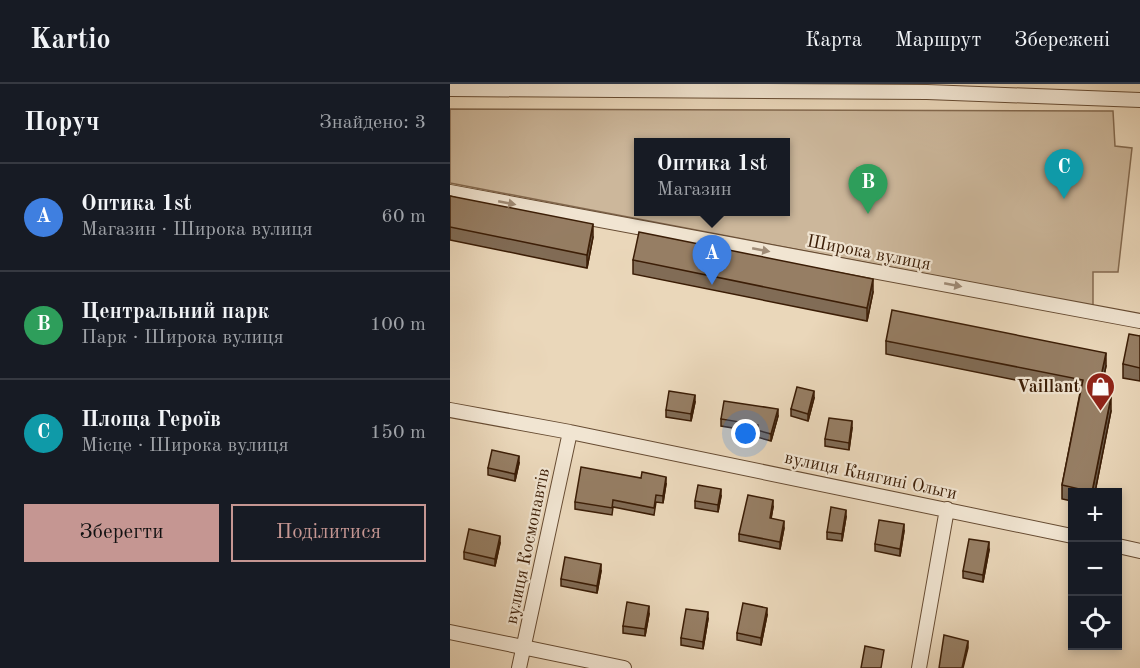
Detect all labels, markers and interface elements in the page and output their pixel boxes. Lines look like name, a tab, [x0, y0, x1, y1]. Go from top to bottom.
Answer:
text: Kartio	[30, 27, 111, 55]
text: Карта	[805, 30, 862, 51]
text: Маршрут	[895, 30, 981, 51]
text: Збережені	[1014, 30, 1110, 51]
text: Поруч	[24, 110, 100, 136]
text: Знайдено: 3	[319, 113, 426, 133]
popup	[634, 138, 790, 216]
pin: C	[1044, 150, 1084, 199]
text: Оптика 1st	[657, 153, 767, 175]
pin: B	[848, 164, 888, 214]
text: Магазин	[657, 180, 732, 200]
text: Оптика 1st	[81, 193, 191, 215]
one-way arrow	[498, 199, 517, 208]
text: A	[36, 207, 51, 227]
text: 60 m	[381, 207, 426, 227]
text: Магазин · Широка вулиця	[81, 220, 313, 240]
street label: Широка вулиця	[805, 232, 932, 274]
pin: A	[692, 236, 732, 285]
one-way arrow	[752, 246, 771, 255]
one-way arrow	[944, 281, 963, 290]
text: Центральний парк	[81, 301, 269, 323]
text: B	[36, 315, 51, 335]
text: 100 m	[370, 315, 426, 335]
text: Парк · Широка вулиця	[81, 328, 284, 348]
shop icon: Vaillant	[1085, 370, 1117, 412]
place label: Vaillant	[1017, 378, 1080, 396]
text: Площа Героїв	[81, 409, 221, 431]
your location	[731, 419, 760, 448]
text: C	[37, 423, 50, 443]
text: 150 m	[370, 423, 426, 443]
text: Місце · Широка вулиця	[81, 436, 289, 456]
street label: вулиця Княгині Ольги	[783, 449, 959, 503]
street label: вулиця Космонавтів	[503, 467, 553, 626]
map controls	[1068, 488, 1122, 650]
button: +	[1068, 488, 1122, 542]
button: Зберегти	[24, 504, 219, 562]
button: Поділитися	[231, 504, 426, 562]
button: −	[1068, 542, 1122, 596]
button: locate	[1068, 596, 1122, 650]

